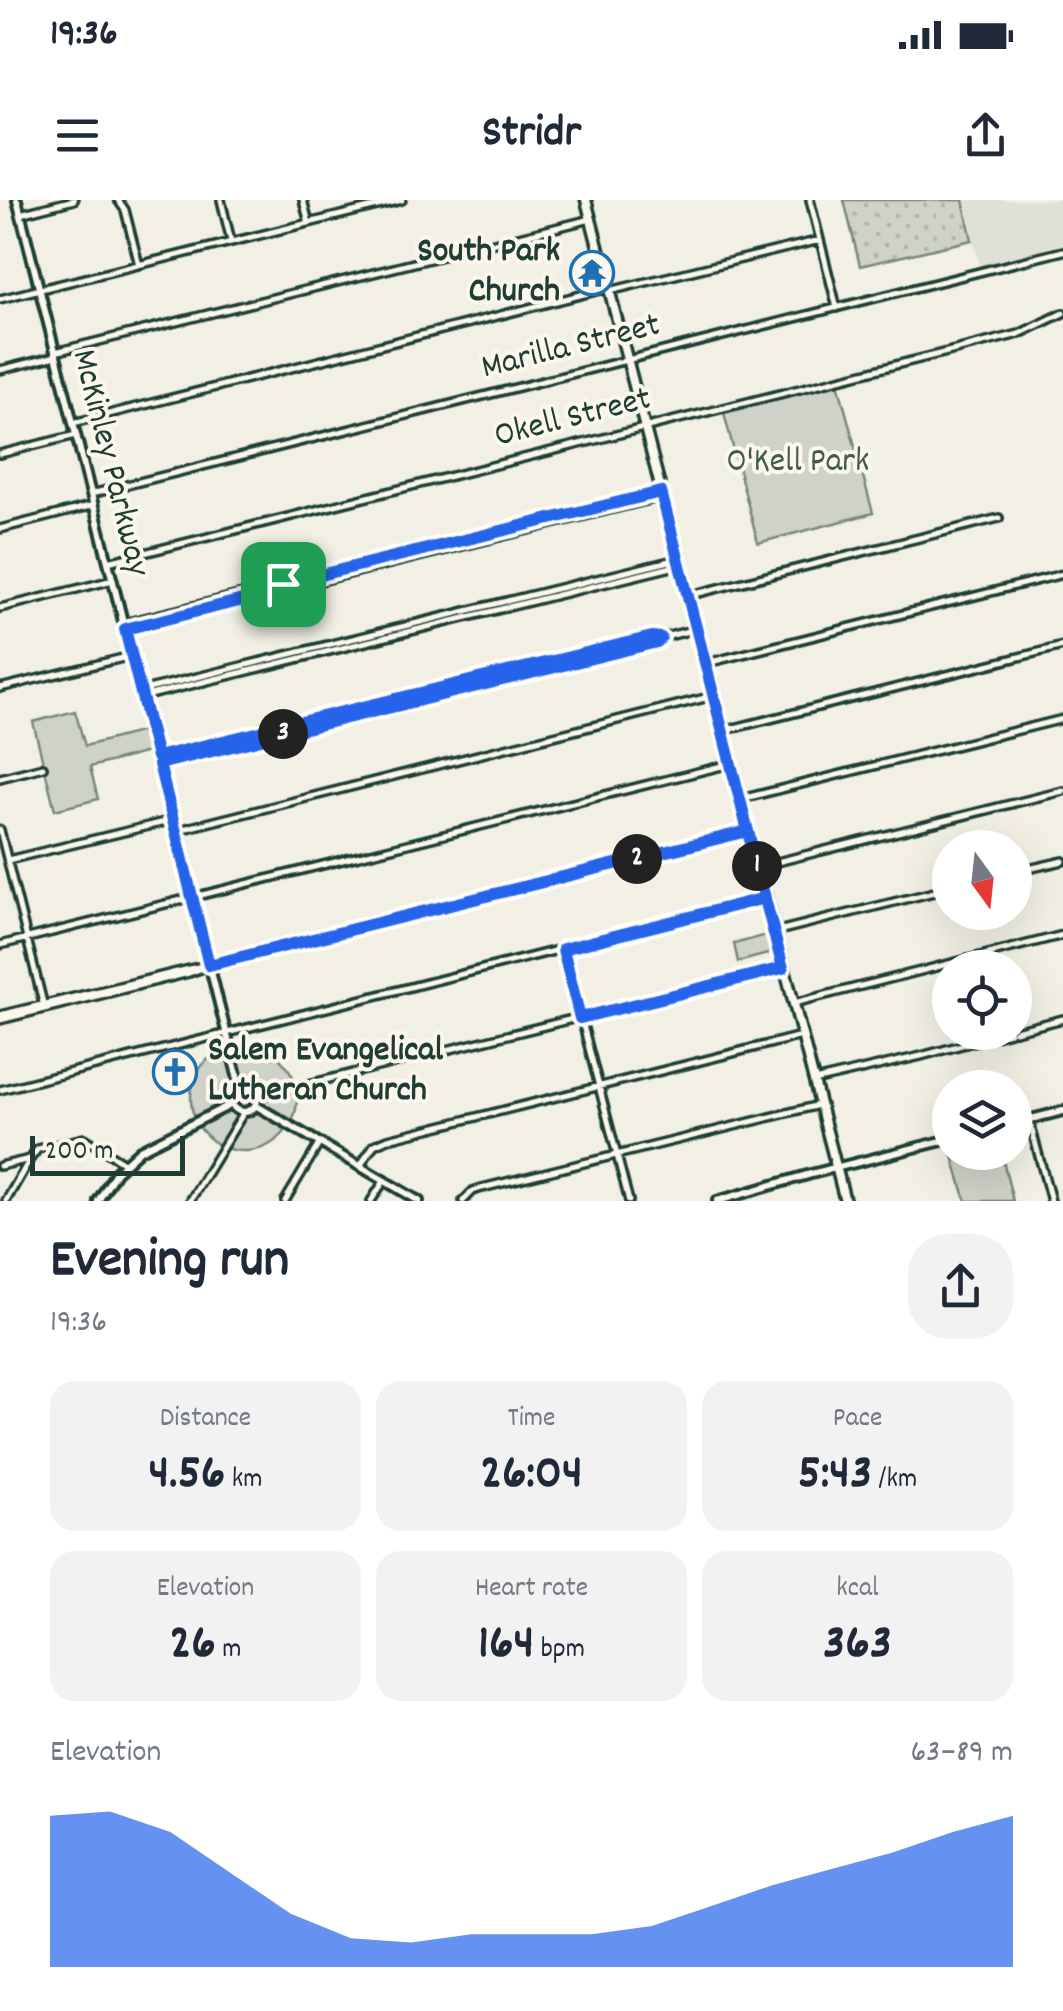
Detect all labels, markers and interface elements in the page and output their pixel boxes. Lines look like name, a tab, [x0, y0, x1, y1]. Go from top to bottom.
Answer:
text: 19:36	[50, 8, 118, 63]
text: Stridr	[482, 103, 581, 167]
icon: menu	[50, 108, 105, 163]
icon: share	[958, 108, 1013, 163]
place label: South Park Church	[417, 228, 560, 318]
temple icon: South Park Church	[569, 250, 615, 296]
street label: Marilla Street	[476, 302, 666, 394]
street label: McKinley Parkway	[57, 344, 162, 582]
street label: Okell Street	[490, 375, 657, 463]
park label: O'Kell Park	[727, 438, 869, 488]
pin	[241, 542, 326, 627]
icon: arrive	[256, 557, 311, 612]
pin: 3	[258, 709, 308, 759]
text: 3	[277, 714, 289, 754]
north arrow	[932, 830, 1032, 930]
map controls	[932, 830, 1032, 1170]
pin: 2	[612, 834, 662, 884]
text: 2	[631, 839, 643, 879]
pin: 1	[732, 841, 782, 891]
text: 1	[754, 846, 760, 886]
button: locate	[932, 950, 1032, 1050]
place label: Salem Evangelical Lutheran Church	[208, 1027, 444, 1117]
church icon: Salem Evangelical Lutheran Church	[152, 1049, 198, 1095]
button: layers	[932, 1070, 1032, 1170]
scale bar	[30, 1131, 185, 1176]
text: 200 m	[45, 1133, 113, 1173]
text: Evening run	[50, 1224, 289, 1303]
button: share	[908, 1234, 1013, 1339]
text: 19:36	[50, 1301, 107, 1347]
text: Distance	[160, 1400, 251, 1440]
text: Time	[508, 1400, 555, 1440]
text: Pace	[833, 1400, 882, 1440]
text: 4.56	[149, 1440, 225, 1512]
text: 26:04	[480, 1440, 583, 1512]
text: 5:43	[798, 1440, 872, 1512]
text: km	[225, 1461, 262, 1501]
text: /km	[872, 1461, 917, 1501]
text: Elevation	[157, 1570, 254, 1610]
text: Heart rate	[475, 1570, 588, 1610]
text: kcal	[836, 1570, 879, 1610]
text: 26	[169, 1610, 216, 1682]
text: 164	[478, 1610, 534, 1682]
text: 363	[823, 1610, 892, 1682]
text: m	[216, 1631, 242, 1671]
text: bpm	[534, 1631, 585, 1671]
text: Elevation	[50, 1731, 161, 1777]
text: 63–89 m	[910, 1731, 1013, 1777]

